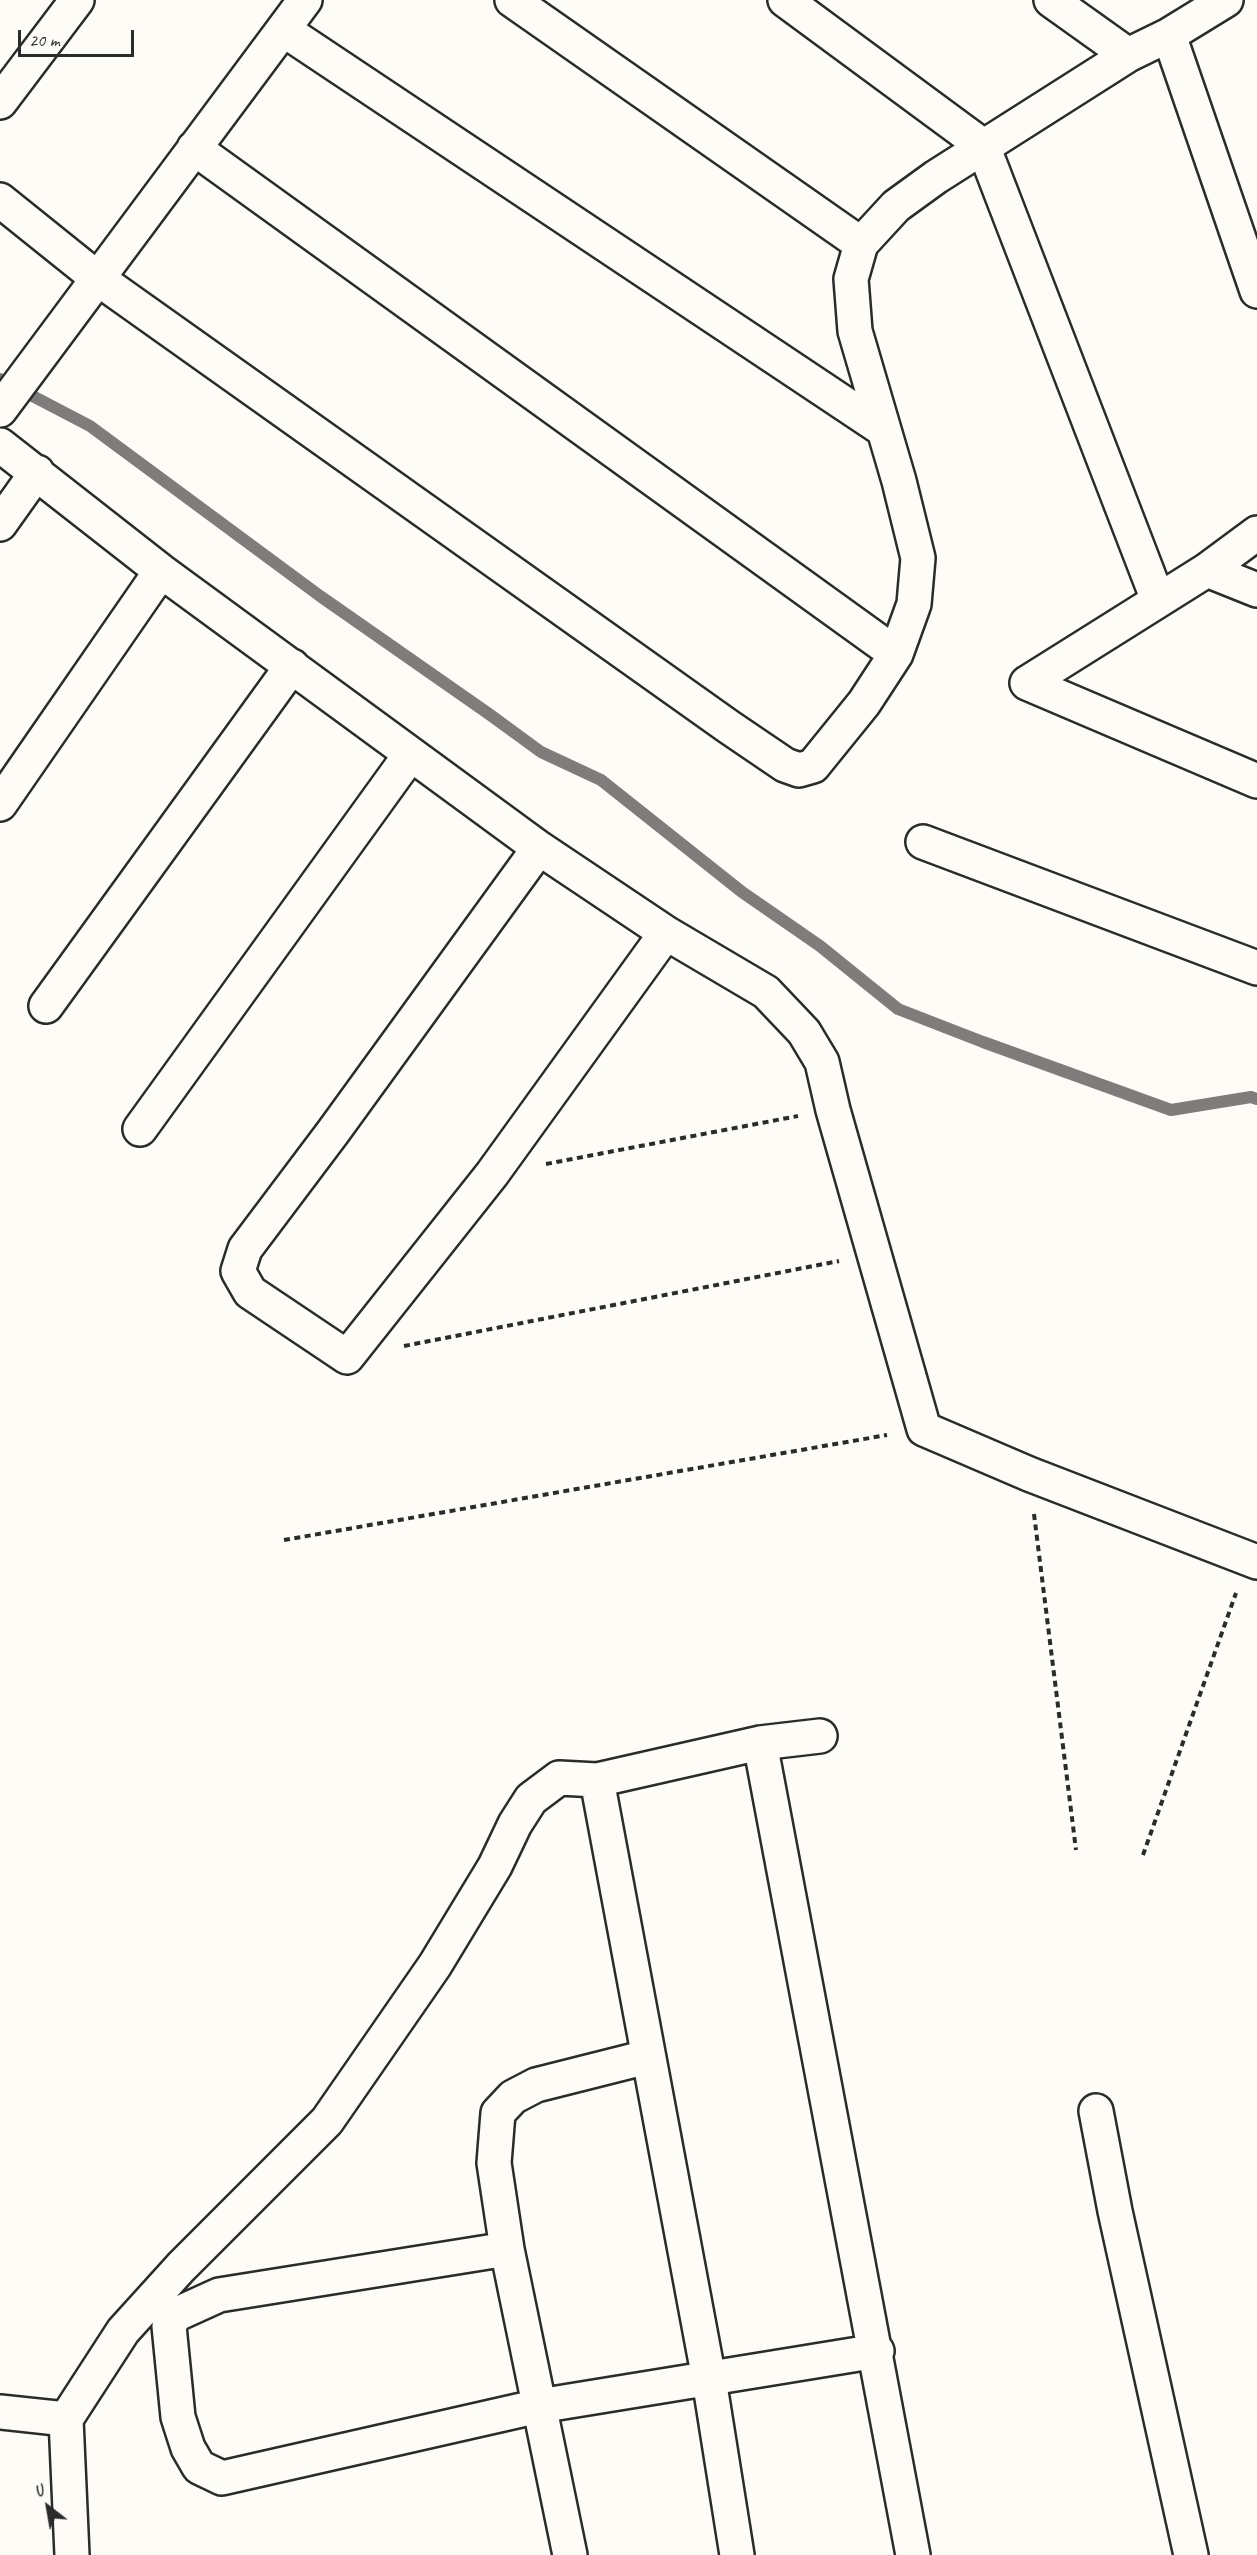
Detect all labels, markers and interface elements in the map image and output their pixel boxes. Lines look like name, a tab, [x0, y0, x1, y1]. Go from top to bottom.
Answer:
scale bar	[21, 18, 136, 56]
text: 20 m	[29, 29, 60, 51]
north arrow	[18, 2477, 78, 2537]
text: U	[30, 2481, 47, 2502]

